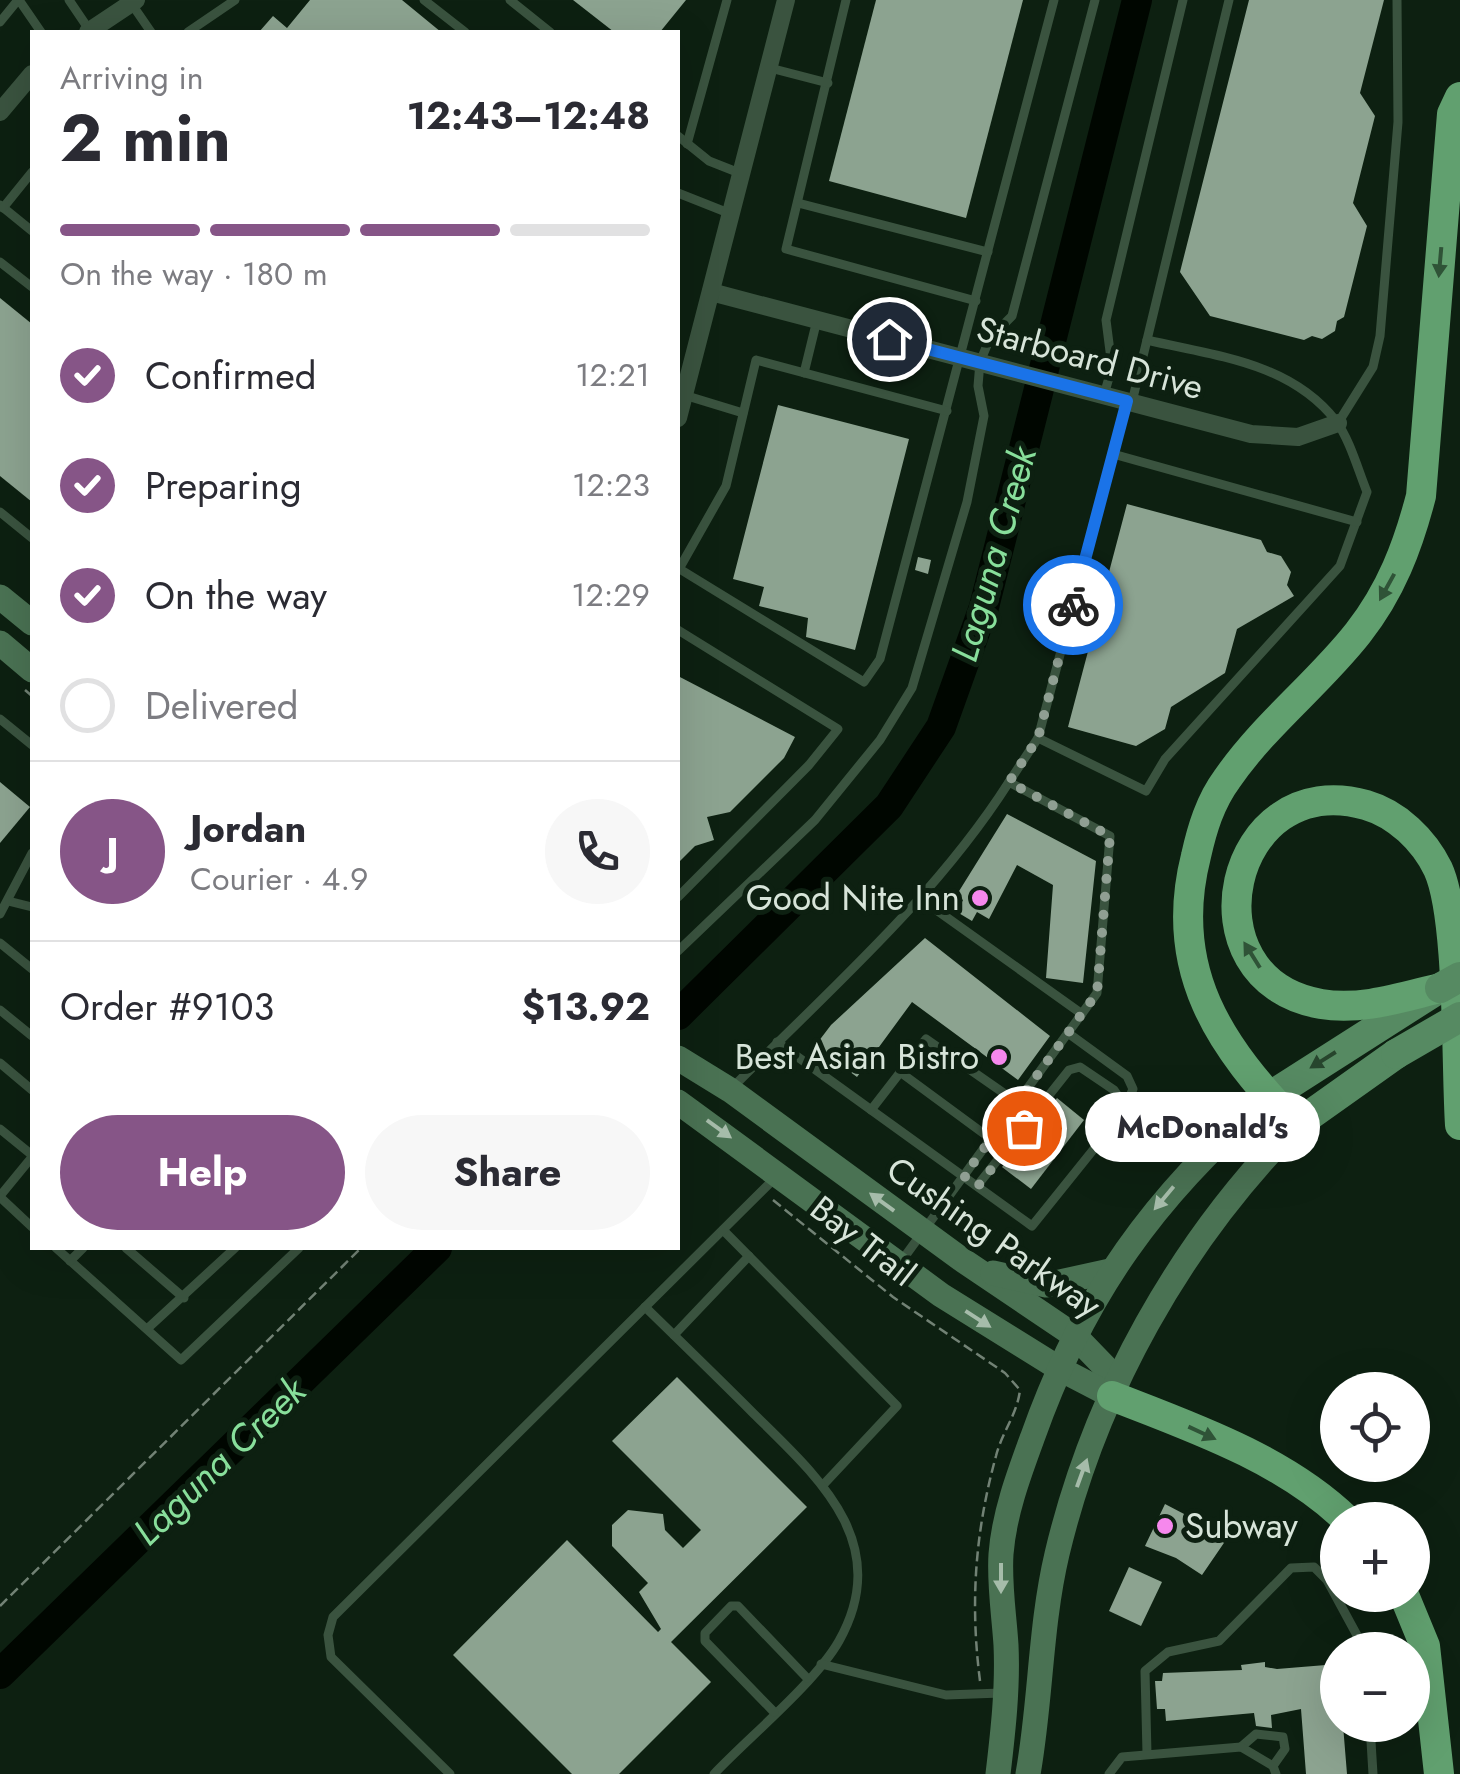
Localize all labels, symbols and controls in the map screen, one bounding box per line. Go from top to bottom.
text: Arriving in [60,55,204,101]
text: 12:43–12:48 [407,88,650,143]
text: 2 min [60,91,231,185]
one-way arrow [1432,247,1448,279]
text: On the way · 180 m [60,251,328,297]
pin [847,297,932,382]
street label: Starboard Drive [971,304,1209,412]
icon: home [862,312,917,367]
icon: check [60,348,115,403]
text: Confirmed [145,348,316,403]
text: 12:21 [575,352,650,398]
water label: Laguna Creek [936,438,1050,668]
icon: check [60,458,115,513]
text: Preparing [145,458,302,513]
text: 12:23 [572,462,650,508]
courier [1023,555,1123,655]
icon: check [60,568,115,623]
text: On the way [145,568,327,623]
text: 12:29 [571,572,650,618]
one-way arrow [1379,572,1396,601]
icon: bike [1046,578,1101,633]
text: Delivered [145,678,298,733]
button: phone [545,799,650,904]
text: Jordan [190,801,306,856]
text: J [106,824,119,879]
text: Courier · 4.9 [190,856,368,902]
place label: Good Nite Inn [746,873,960,923]
marker: Good Nite Inn [969,887,991,909]
one-way arrow [1244,941,1261,969]
text: Order #9103 [60,979,274,1034]
text: $13.92 [521,979,650,1034]
place label: Best Asian Bistro [735,1032,979,1082]
marker: Best Asian Bistro [988,1046,1010,1068]
one-way arrow [1309,1050,1336,1069]
pin [982,1086,1067,1171]
callout: McDonald's [1084,1093,1319,1163]
icon: bag [997,1101,1052,1156]
text: McDonald's [1117,1104,1288,1150]
button: Help [60,1115,345,1230]
button: Share [365,1115,650,1230]
one-way arrow [706,1118,732,1138]
street label: Cushing Parkway [877,1144,1112,1330]
street label: Bay Trail [800,1184,926,1298]
one-way arrow [1154,1186,1175,1211]
one-way arrow [869,1192,895,1212]
one-way arrow [964,1309,992,1327]
water label: Laguna Creek [120,1363,319,1558]
map controls [1320,1372,1430,1742]
button: locate [1320,1372,1430,1482]
one-way arrow [1187,1425,1216,1441]
one-way arrow [1075,1458,1090,1488]
place label: Subway [1185,1501,1298,1551]
button: + [1320,1502,1430,1612]
marker: Subway [1154,1515,1176,1537]
one-way arrow [993,1562,1009,1594]
button: − [1320,1632,1430,1742]

